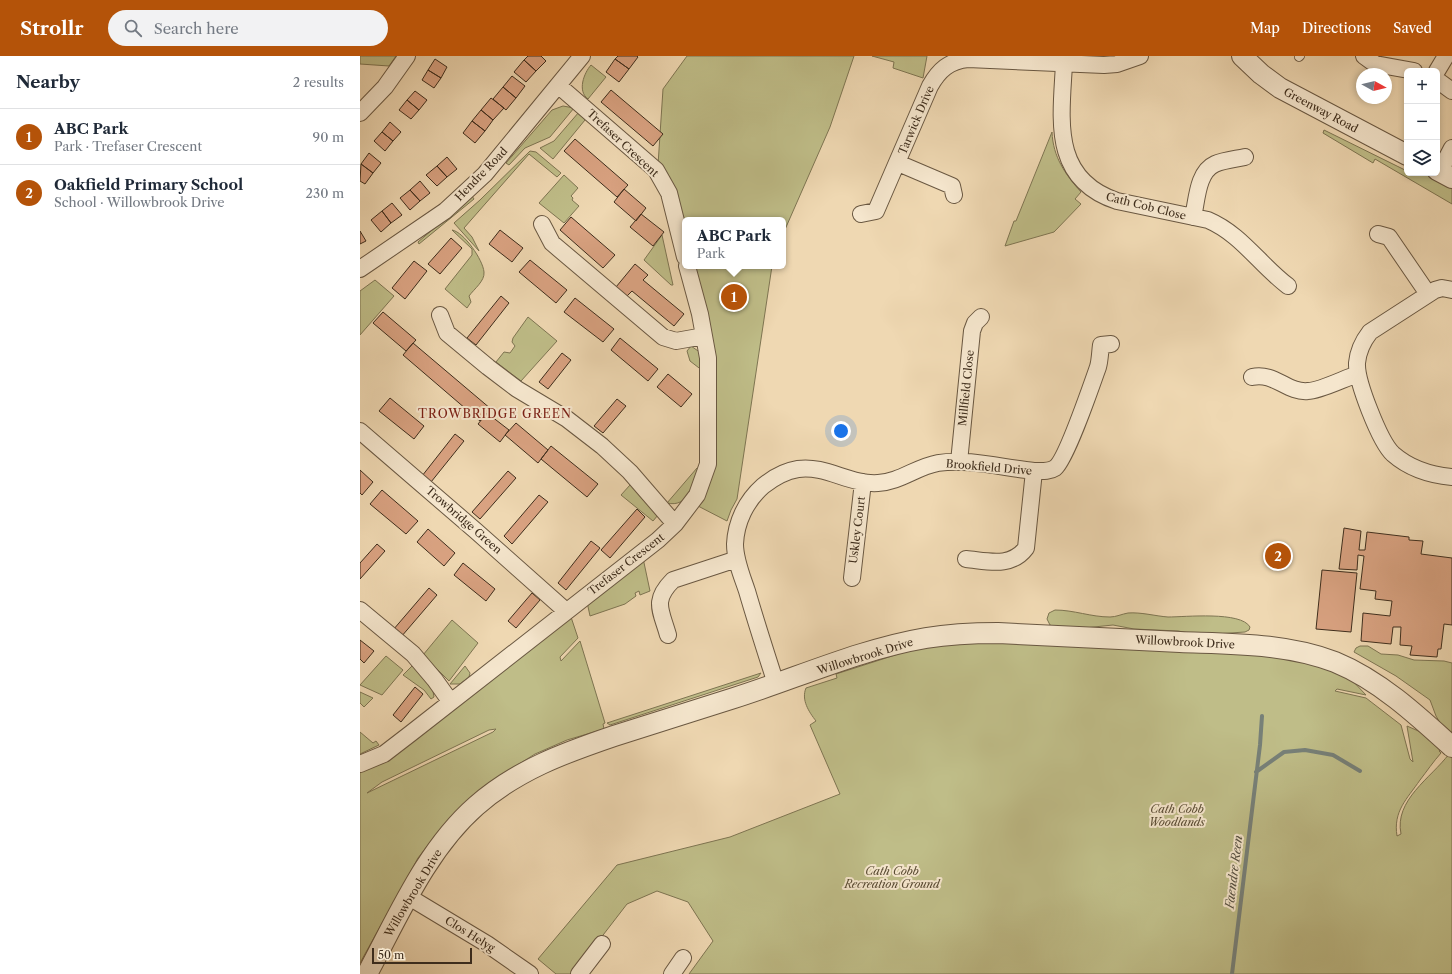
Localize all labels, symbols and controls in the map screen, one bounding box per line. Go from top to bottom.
search box [108,10,388,46]
text: Strollr [20,17,84,40]
icon: search [122,17,144,39]
text: Search here [154,19,239,38]
text: Map [1250,19,1280,37]
text: Directions [1302,19,1371,37]
text: Saved [1393,19,1432,37]
north arrow [1356,68,1392,104]
map controls [1404,68,1440,176]
button: + [1404,68,1440,104]
text: Nearby [16,72,80,92]
text: 2 results [293,74,344,90]
street label: Tarwick Drive [895,83,937,157]
street label: Greenway Road [1281,84,1361,136]
button: − [1404,104,1440,140]
street label: Trefaser Crescent [584,106,662,180]
text: ABC Park [54,119,128,138]
text: 1 [26,129,32,145]
text: 90 m [313,129,344,145]
text: Park · Trefaser Crescent [54,138,202,154]
button: layers [1404,140,1440,176]
street label: Hendre Road [452,144,510,204]
text: Oakfield Primary School [54,175,243,194]
text: 2 [25,185,33,201]
text: 230 m [306,185,344,201]
street label: Cath Cob Close [1104,189,1188,223]
text: School · Willowbrook Drive [54,194,224,210]
popup [682,217,786,269]
text: ABC Park [697,226,771,245]
text: Park [697,245,725,261]
pin: 1 [721,282,747,312]
street label: Millfield Close [955,349,977,427]
district label: TROWBRIDGE GREEN [418,406,572,421]
your location [831,421,851,441]
street label: Brookfield Drive [945,456,1033,478]
street label: Trowbridge Green [423,483,505,557]
street label: Uskley Court [846,495,868,564]
street label: Trefaser Crescent [585,530,667,598]
pin: 2 [1265,541,1291,571]
street label: Willowbrook Drive [1134,632,1235,652]
street label: Willowbrook Drive [814,635,915,678]
park label: Cath Cobb Woodlands [1149,802,1205,829]
water label: Faendre Reen [1221,834,1245,910]
street label: Willowbrook Drive [381,847,445,940]
park label: Cath Cobb Recreation Ground [844,864,941,891]
street label: Clos Helyg [442,913,498,955]
scale bar [372,946,472,965]
text: 50 m [378,948,404,962]

